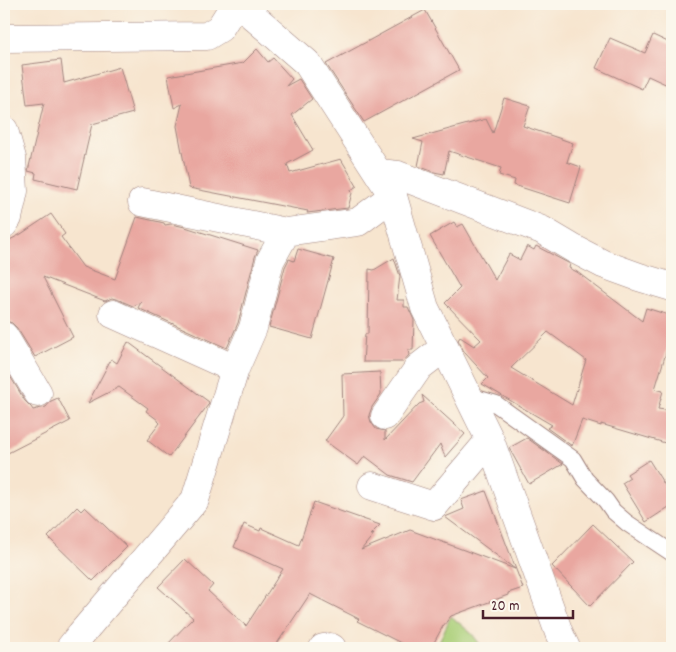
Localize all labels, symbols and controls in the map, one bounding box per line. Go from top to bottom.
scale bar [483,587,574,619]
text: 20 m [491,596,519,618]

